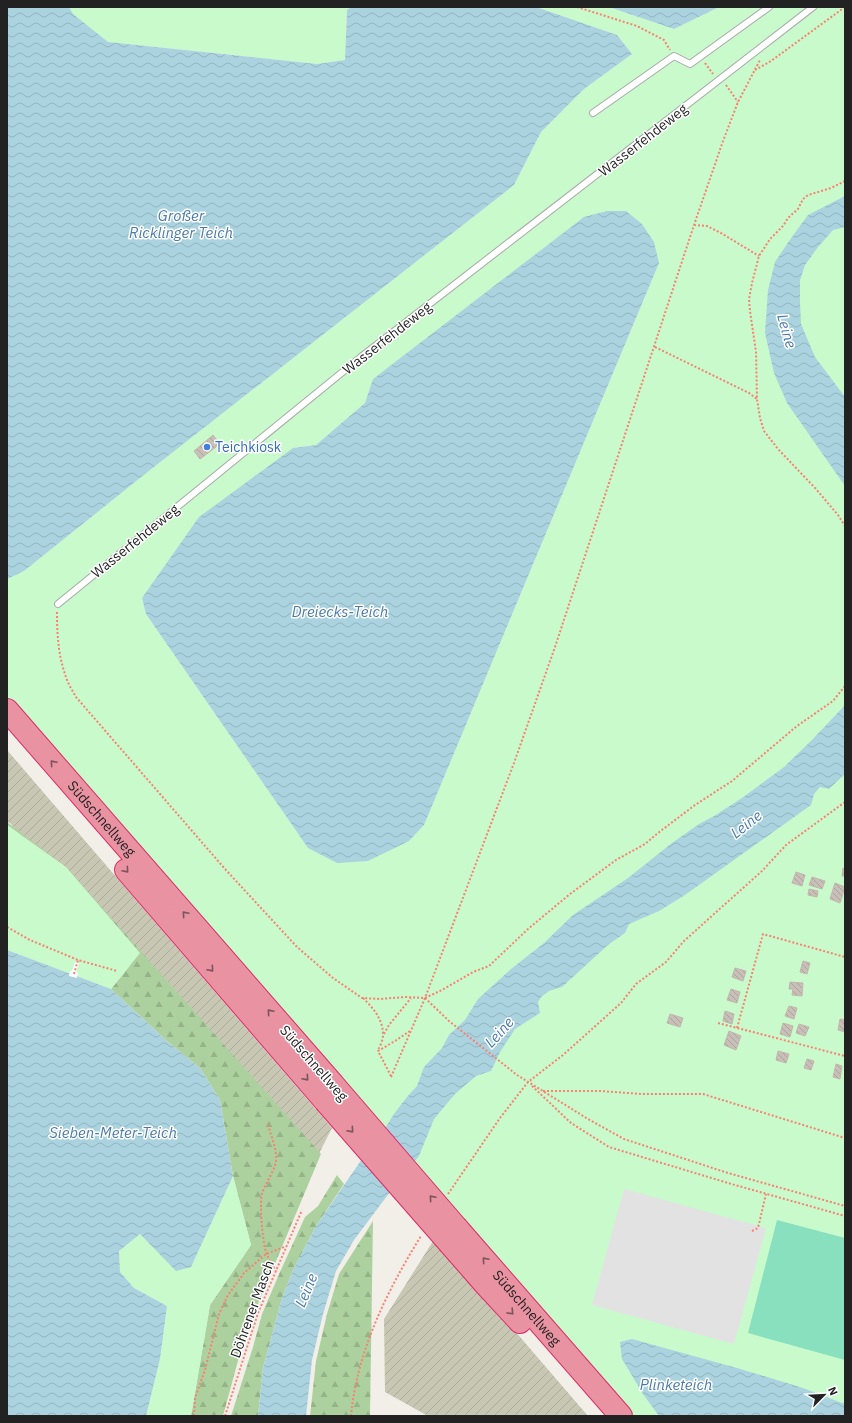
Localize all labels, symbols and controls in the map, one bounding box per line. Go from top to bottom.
street label: Wasserfehdeweg [595,99,692,180]
water label: Großer Ricklinger Teich [129,206,233,242]
street label: Wasserfehdeweg [339,297,436,378]
water label: Leine [773,312,801,351]
place label: Teichkiosk [215,438,282,456]
marker: Teichkiosk [202,442,212,452]
street label: Wasserfehdeweg [87,500,183,582]
water label: Dreiecks-Teich [292,602,388,621]
one-way arrow [51,760,58,768]
street label: Südschnellweg [64,777,140,861]
water label: Leine [726,806,766,842]
one-way arrow [122,865,129,873]
one-way arrow [182,911,189,918]
one-way arrow [207,964,214,971]
one-way arrow [267,1009,275,1017]
water label: Leine [480,1012,518,1051]
street label: Südschnellweg [276,1021,352,1105]
one-way arrow [301,1074,308,1081]
water label: Sieben-Meter-Teich [49,1123,177,1142]
one-way arrow [346,1126,353,1133]
one-way arrow [429,1195,436,1203]
one-way arrow [483,1257,490,1264]
street label: Döhrener Masch [226,1258,278,1360]
street label: Südschnellweg [489,1266,565,1350]
water label: Leine [290,1270,322,1310]
one-way arrow [506,1307,514,1315]
water label: Plinketeich [640,1375,712,1394]
north arrow [804,1375,844,1415]
text: N [825,1384,841,1397]

